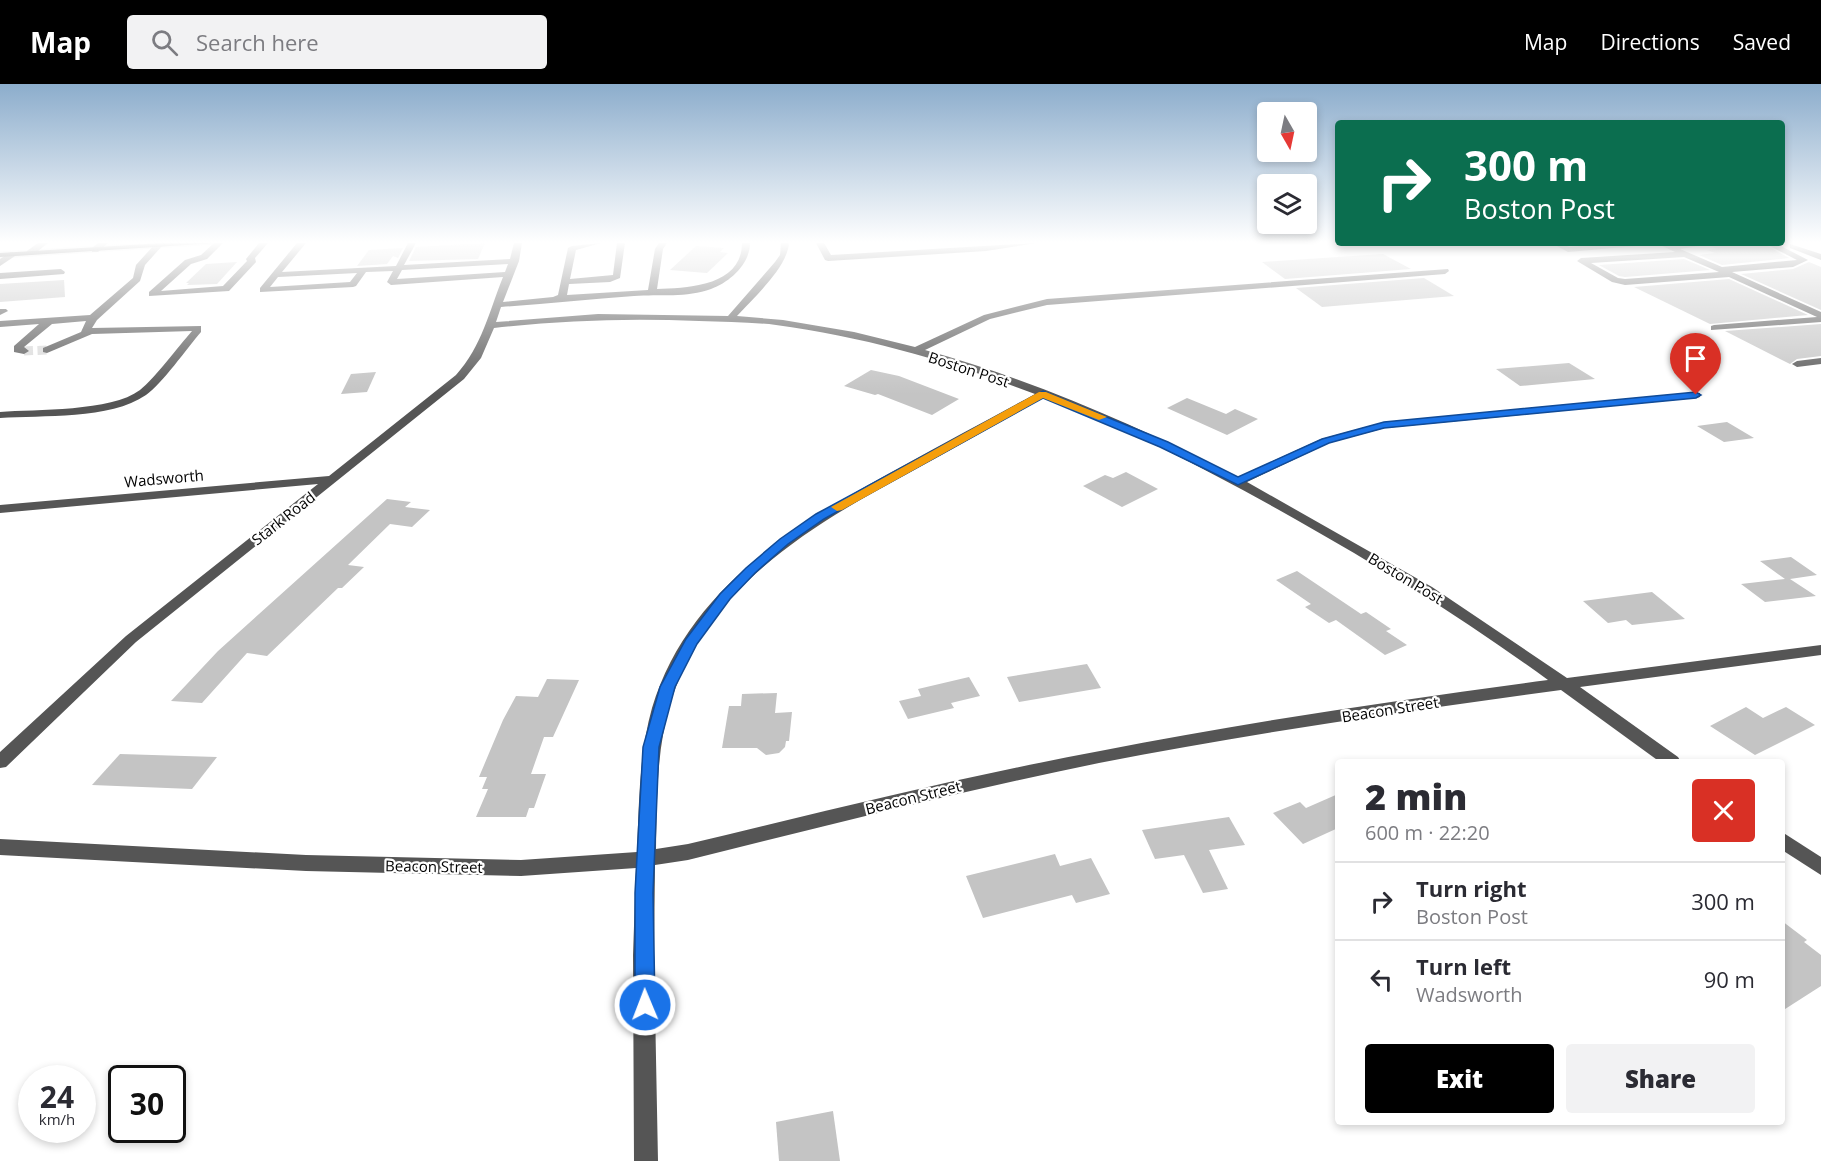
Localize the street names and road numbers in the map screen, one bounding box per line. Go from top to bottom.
street label: Boston Post [926,347,1012,391]
street label: Wadsworth [123,465,205,491]
street label: Stark Road [247,487,319,549]
street label: Boston Post [1365,548,1447,608]
street label: Beacon Street [1340,691,1440,727]
street label: Beacon Street [863,775,963,819]
street label: Beacon Street [385,855,483,877]

